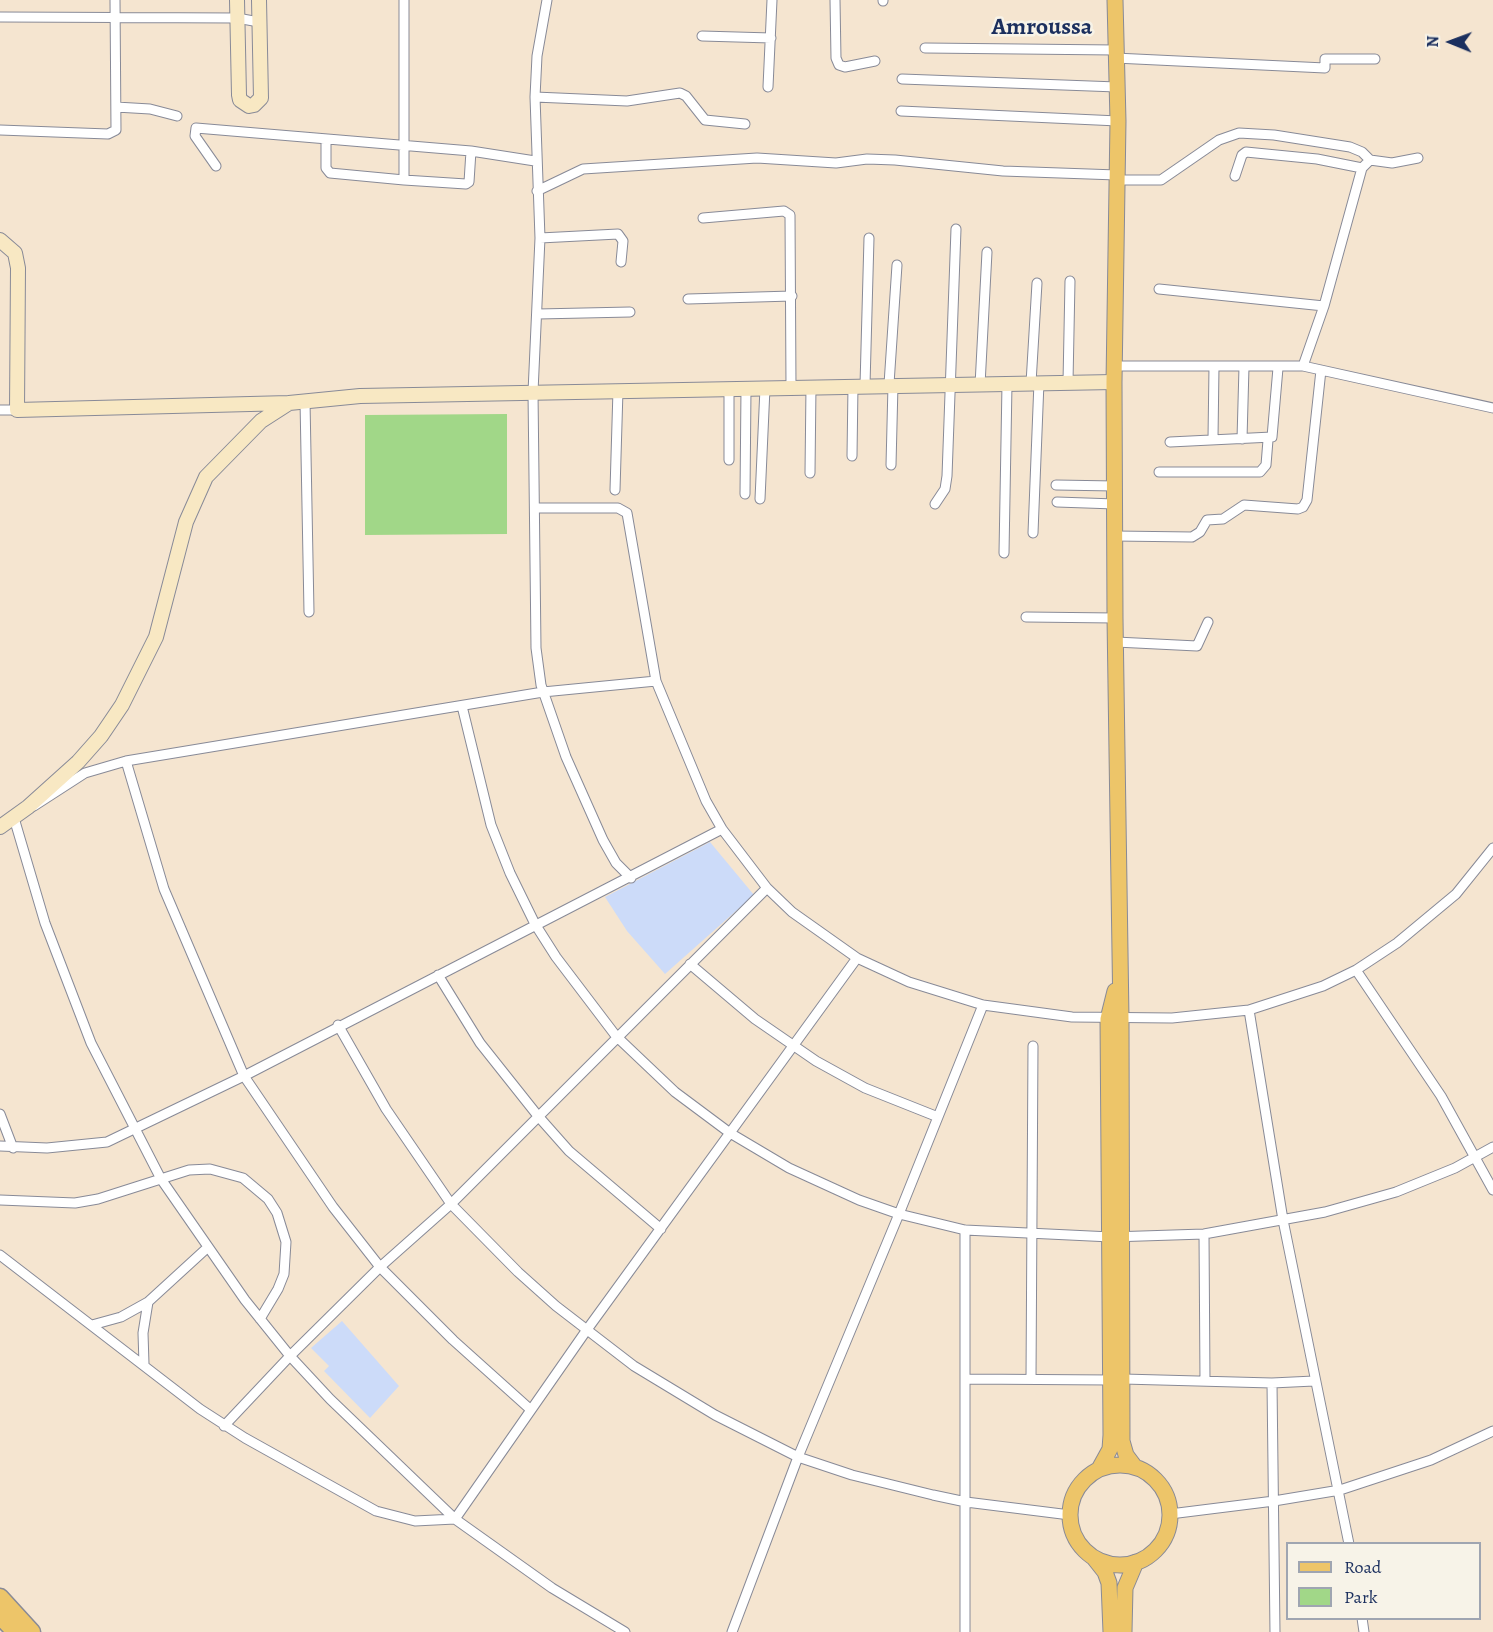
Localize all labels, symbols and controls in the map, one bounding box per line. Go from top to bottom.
north arrow [1421,12,1481,72]
district label: Amroussa [992,14,1092,42]
text: N [1422,36,1444,48]
legend [1286,1542,1481,1620]
text: Road [1344,1555,1381,1579]
text: Park [1344,1585,1378,1609]

